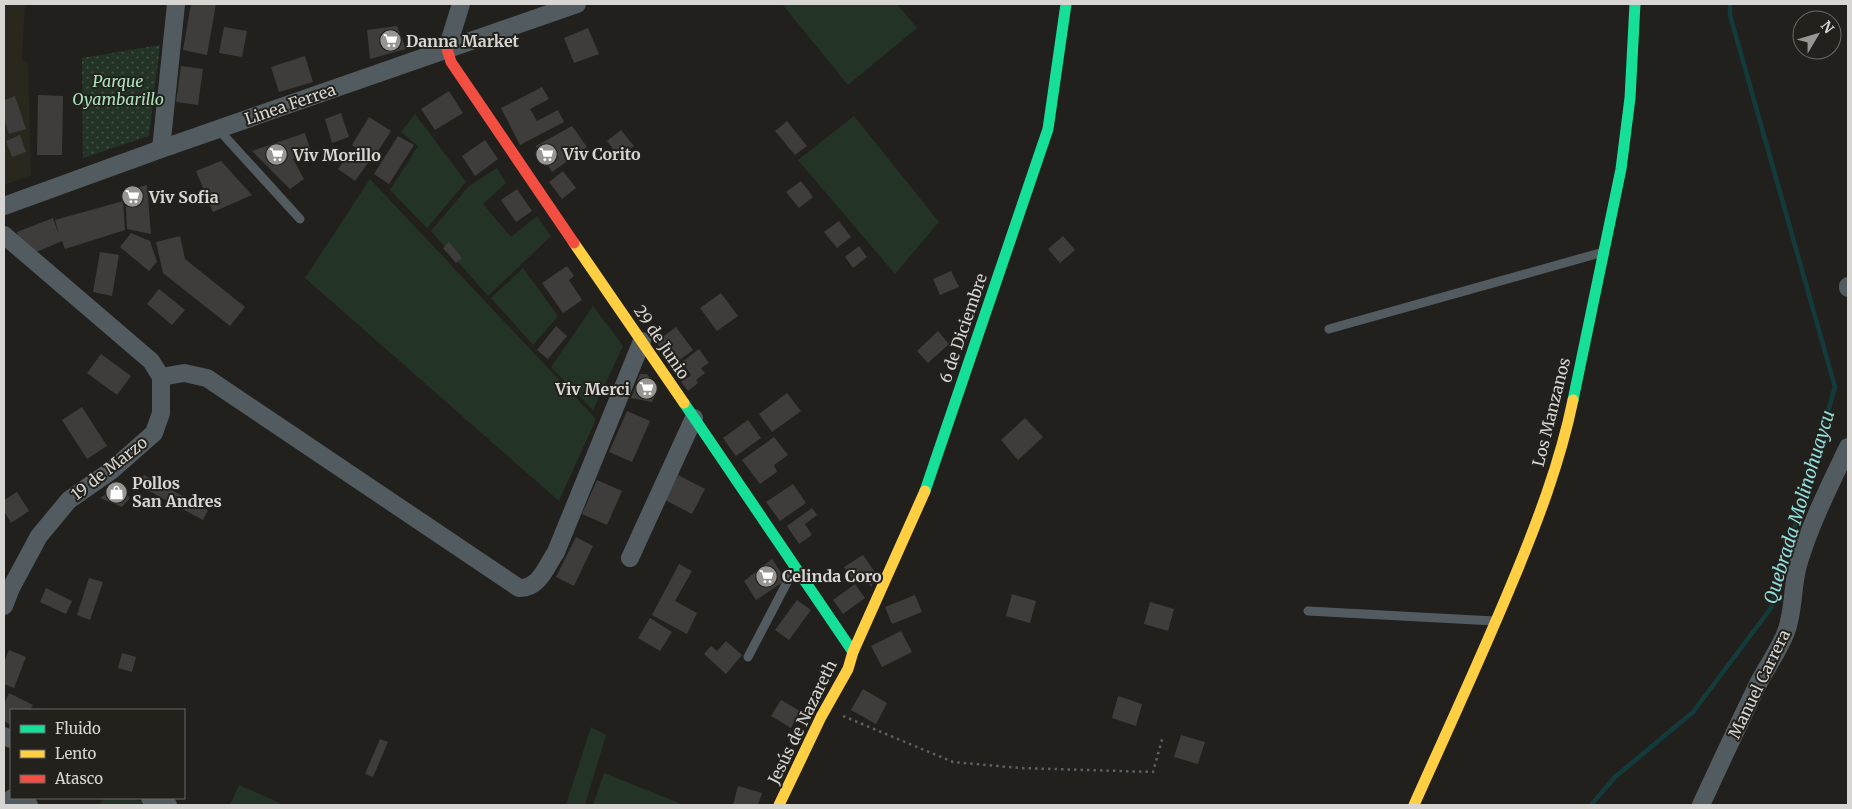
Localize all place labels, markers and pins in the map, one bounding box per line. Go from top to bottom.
supermarket icon: Danna Market [378,29,402,53]
place label: Danna Market [406,31,520,51]
supermarket icon: Viv Corito [535,142,559,166]
supermarket icon: Viv Morillo [265,143,289,167]
place label: Viv Corito [562,144,641,164]
place label: Viv Morillo [292,145,381,165]
supermarket icon: Viv Sofia [121,185,145,209]
place label: Viv Sofia [148,187,219,207]
supermarket icon: Viv Merci [634,377,658,401]
place label: Viv Merci [554,379,631,399]
place label: Pollos San Andres [132,473,222,511]
shop icon: Pollos San Andres [104,480,128,504]
supermarket icon: Celinda Coro [754,564,778,588]
place label: Celinda Coro [782,566,882,586]

